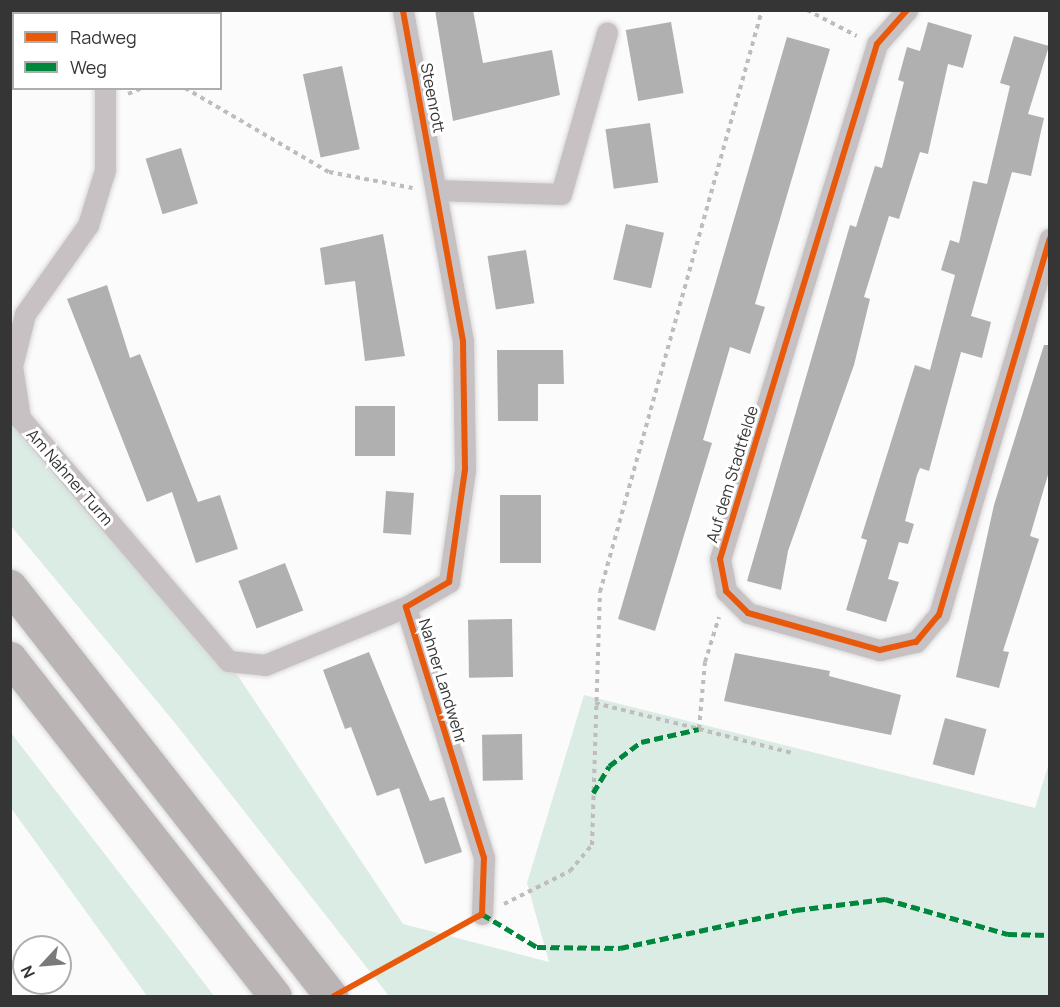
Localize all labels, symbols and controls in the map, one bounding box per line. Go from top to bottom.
legend [12,12,222,90]
text: Radweg [70,25,137,49]
text: Weg [70,55,107,79]
street label: Steenrott [417,61,449,135]
street label: Auf dem Stadtfelde [702,403,762,545]
street label: Am Nahner Turm [23,425,117,529]
street label: Nahner Landwehr [415,616,471,746]
north arrow [12,935,72,995]
text: N [15,962,40,982]

